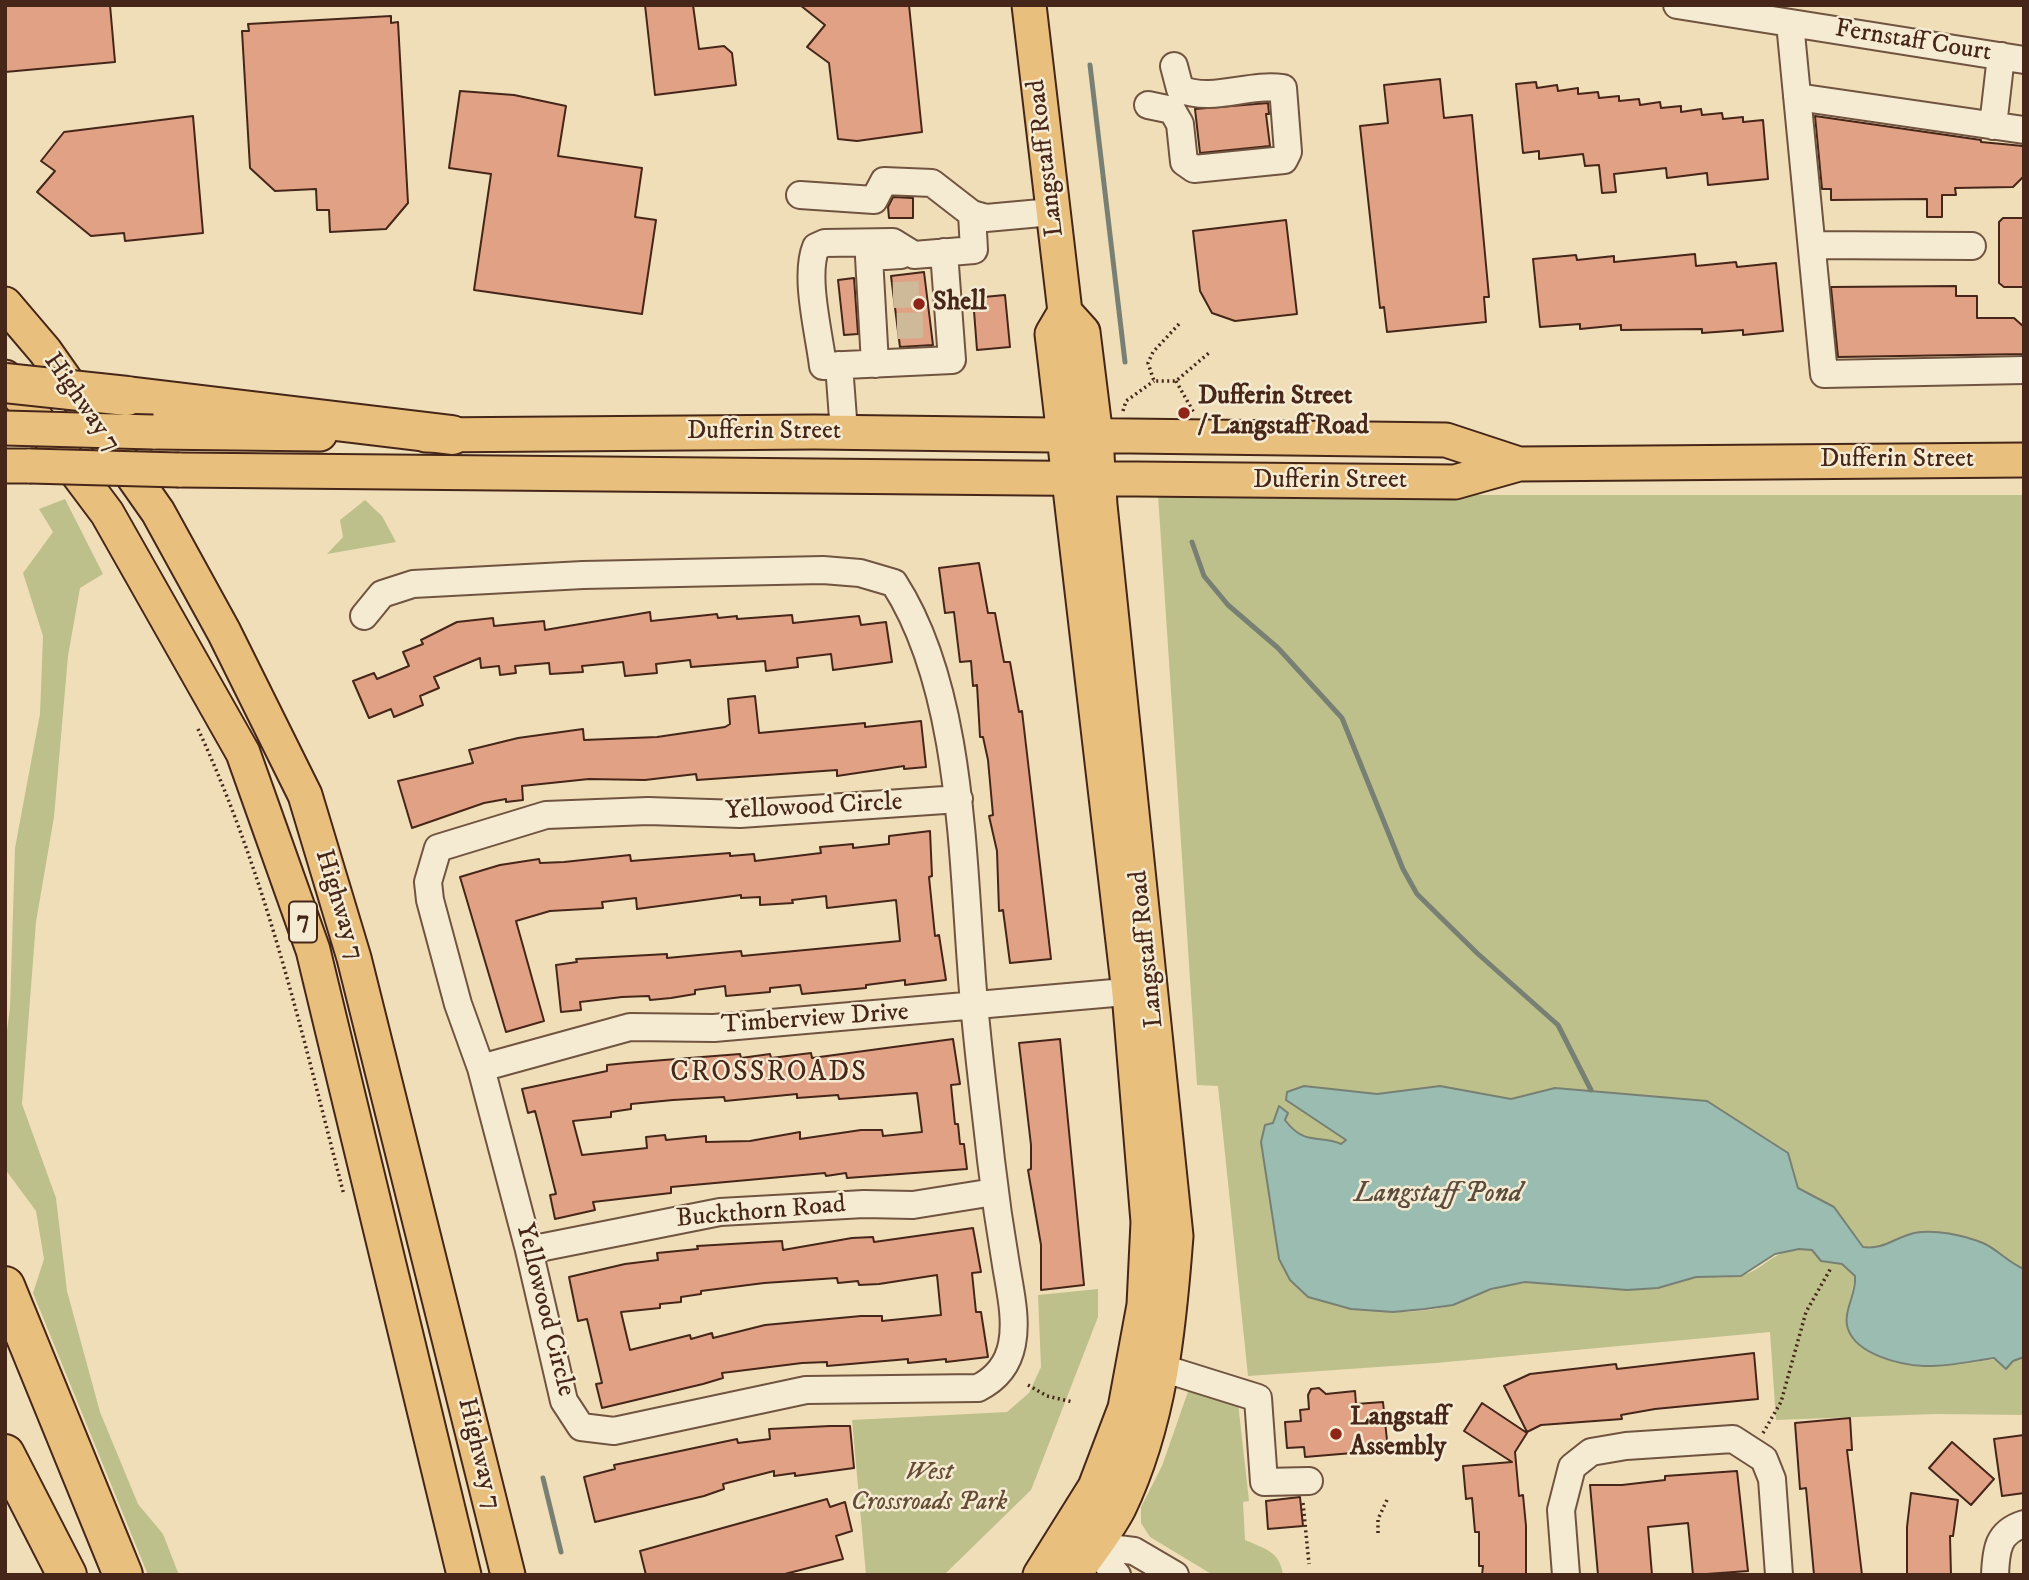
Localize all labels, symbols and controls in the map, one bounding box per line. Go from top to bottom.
street label: Fernstaff Court [1833,14,1993,70]
street label: Langstaff Road [1022,78,1072,238]
place label: Shell [933,288,987,320]
marker: Shell [911,296,927,312]
street label: Highway 7 [36,347,126,459]
place label: Dufferin Street / Langstaff Road [1198,382,1369,444]
marker: Dufferin Street / Langstaff Road [1176,405,1192,421]
street label: Dufferin Street [687,417,841,449]
street label: Dufferin Street [1820,445,1974,477]
street label: Dufferin Street [1253,466,1407,498]
street label: Yellowood Circle [725,788,903,828]
street label: Highway 7 [306,846,370,964]
street label: Langstaff Road [1124,869,1172,1029]
road number: 7 [289,902,317,942]
street label: Timberview Drive [720,998,910,1042]
district label: CROSSROADS [671,1057,867,1091]
water label: Langstaff Pond [1354,1178,1522,1212]
street label: Buckthorn Road [675,1190,847,1236]
street label: Yellowood Circle [507,1220,581,1400]
street label: Highway 7 [449,1395,507,1513]
place label: Langstaff Assembly [1350,1403,1449,1464]
marker: Langstaff Assembly [1328,1426,1344,1442]
park label: West Crossroads Park [851,1458,1007,1520]

